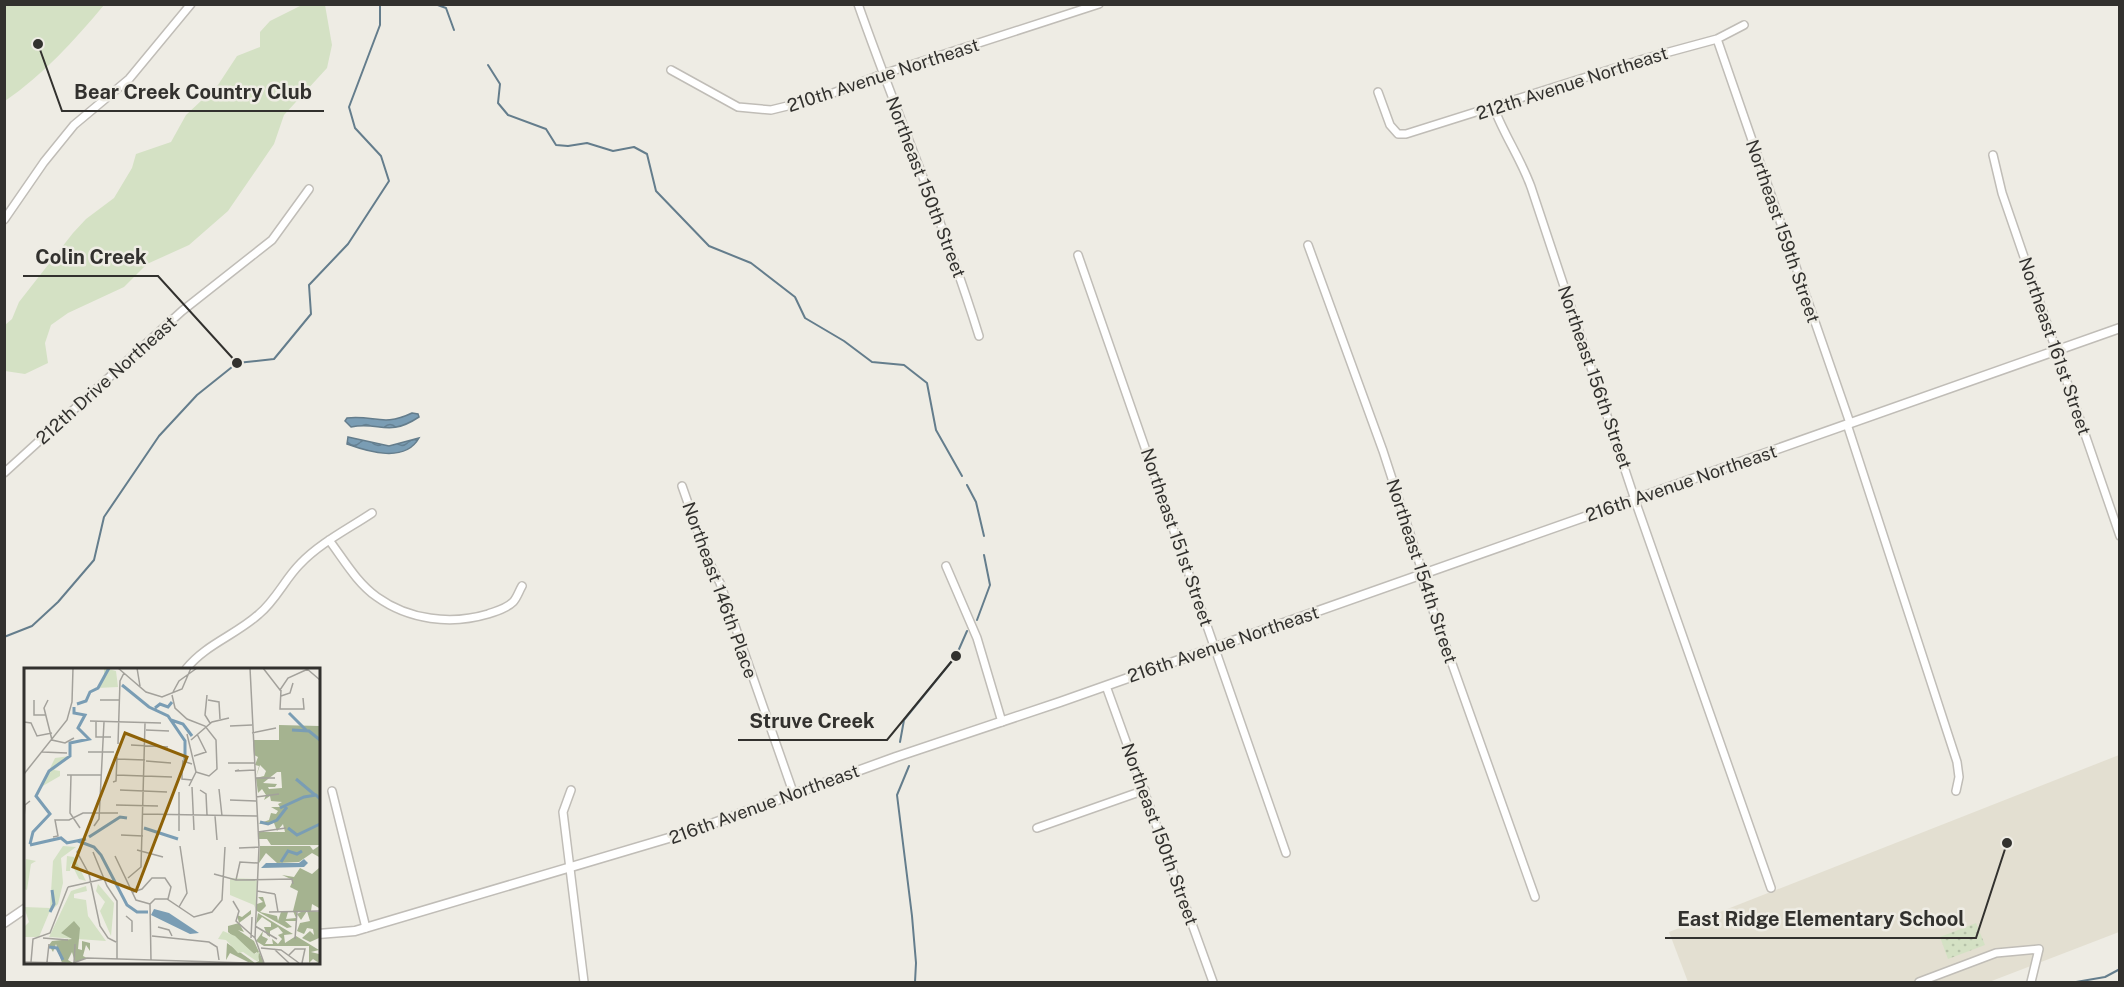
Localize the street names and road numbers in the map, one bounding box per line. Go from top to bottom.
street label: 210th Avenue Northeast [784,34,982,116]
street label: 212th Avenue Northeast [1474,42,1670,124]
street label: Northeast 150th Street [882,94,970,280]
street label: Northeast 159th Street [1742,137,1824,325]
street label: Northeast 161st Street [2015,254,2095,438]
street label: Northeast 156th Street [1554,283,1636,471]
street label: 212th Drive Northeast [32,311,180,449]
street label: 216th Avenue Northeast [1583,440,1779,526]
street label: Northeast 151st Street [1137,445,1217,629]
street label: Northeast 154th Street [1382,476,1462,666]
street label: Northeast 146th Place [678,499,762,681]
street label: 216th Avenue Northeast [1125,601,1321,687]
street label: Northeast 150th Street [1117,740,1203,928]
street label: 216th Avenue Northeast [666,760,862,848]

